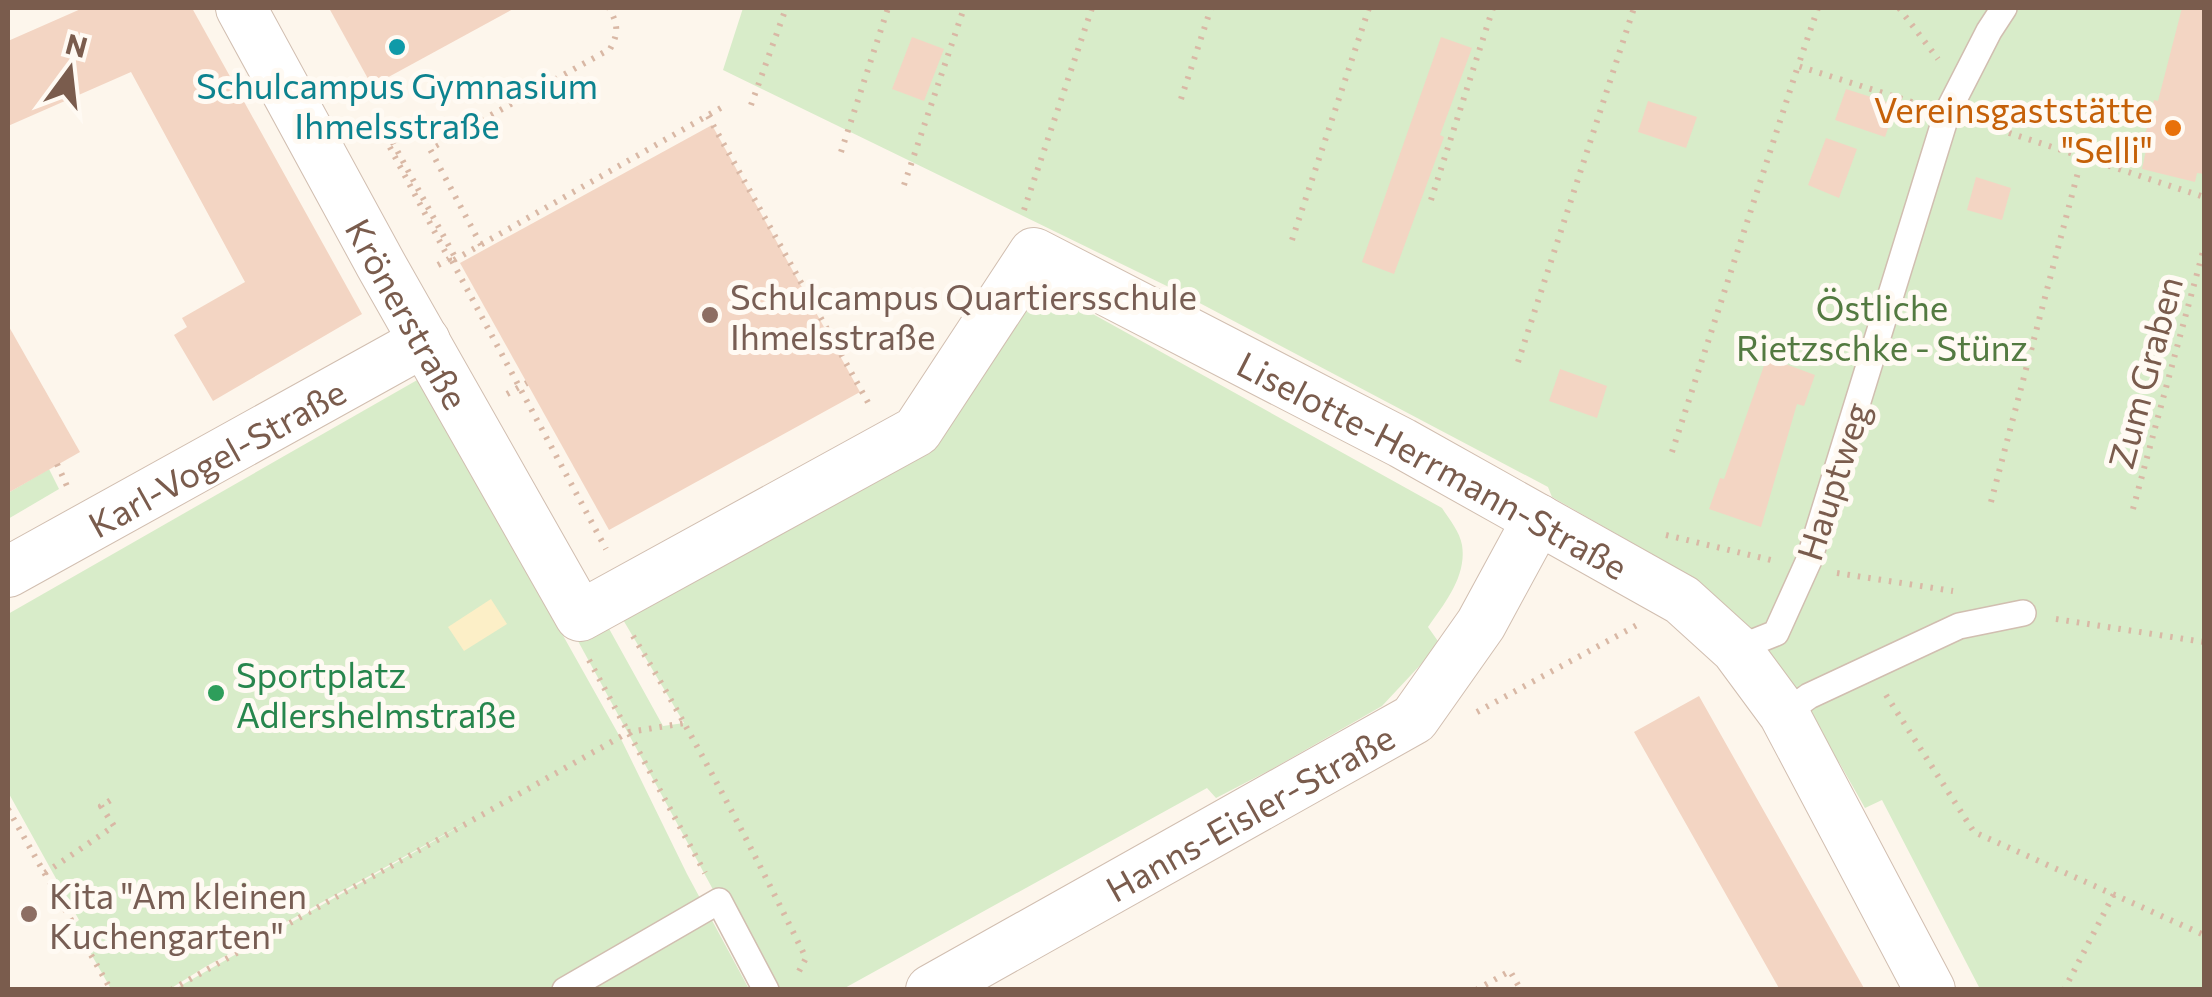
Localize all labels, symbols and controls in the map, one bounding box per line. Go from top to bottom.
north arrow [20,20,120,120]
text: N [62,26,91,64]
marker: Schulcampus Gymnasium Ihmelsstraße [386,36,408,58]
place label: Schulcampus Gymnasium Ihmelsstraße [196,63,598,146]
place label: Vereinsgaststätte "Selli" [1874,87,2153,170]
marker: Vereinsgaststätte "Selli" [2162,117,2184,139]
street label: Krönerstraße [338,210,479,416]
street label: Zum Graben [2098,271,2190,473]
place label: Schulcampus Quartiersschule Ihmelsstraße [730,274,1197,357]
park label: Östliche Rietzschke - Stünz [1736,285,2028,368]
marker: Schulcampus Quartiersschule Ihmelsstraße [699,304,721,326]
street label: Liselotte-Herrmann-Straße [1231,341,1636,587]
street label: Karl-Vogel-Straße [80,368,352,545]
street label: Hauptweg [1786,396,1878,565]
place label: Sportplatz Adlershelmstraße [236,652,516,735]
marker: Sportplatz Adlershelmstraße [205,682,227,704]
street label: Hanns-Eisler-Straße [1098,714,1401,909]
place label: Kita "Am kleinen Kuchengarten" [49,873,307,956]
marker: Kita "Am kleinen Kuchengarten" [18,903,40,925]

